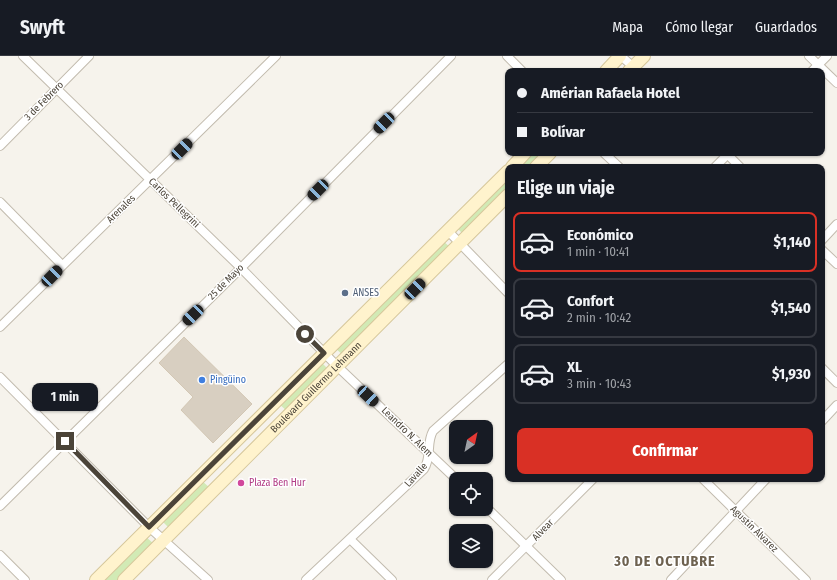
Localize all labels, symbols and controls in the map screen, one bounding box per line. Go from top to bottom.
text: Swyft [20,16,65,39]
text: Mapa [612,19,643,36]
text: Cómo llegar [665,19,733,36]
text: Guardados [755,19,817,36]
street label: 3 de Febrero [22,79,66,123]
text: Amérian Rafaela Hotel [541,84,680,102]
car [371,110,397,136]
text: Bolívar [541,123,585,141]
car [169,136,195,162]
street label: Carlos Pellegrini [146,176,202,230]
car [305,177,331,203]
text: Elige un viaje [517,177,615,199]
street label: Arenales [104,192,138,226]
icon: car [519,224,555,260]
text: Económico [567,226,634,244]
text: $1,140 [774,233,811,251]
text: 1 min · 10:41 [567,244,629,259]
street label: 25 de Mayo [206,262,246,302]
car [39,263,65,289]
car [402,276,428,302]
place label: ANSES [353,287,379,299]
marker: ANSES [340,288,350,298]
icon: car [519,290,555,326]
text: Confort [567,292,614,310]
text: $1,540 [771,299,811,317]
car [180,302,206,328]
text: 2 min · 10:42 [567,310,631,325]
route start [296,325,314,343]
street label: Boulevard Guillermo Lehmann [268,339,364,435]
icon: car [519,356,555,392]
text: XL [567,358,582,376]
text: $1,930 [772,365,811,383]
place label: Pingüino [210,374,246,386]
marker: Pingüino [197,375,207,385]
text: 3 min · 10:43 [567,376,631,391]
callout: 1 min [32,383,98,411]
car [355,383,381,409]
text: 1 min [51,389,79,404]
street label: Leandro N. Alem [379,405,435,459]
north arrow [449,420,493,464]
map controls [449,420,493,568]
button: Confirmar [517,428,813,474]
route end [56,432,74,450]
street label: Lavalle [402,460,430,490]
button: locate [449,472,493,516]
place label: Plaza Ben Hur [249,477,306,489]
marker: Plaza Ben Hur [236,478,246,488]
street label: Agustín Álvarez [728,502,782,555]
street label: Alvear [530,516,557,543]
button: layers [449,524,493,568]
district label: 30 DE OCTUBRE [613,553,716,570]

